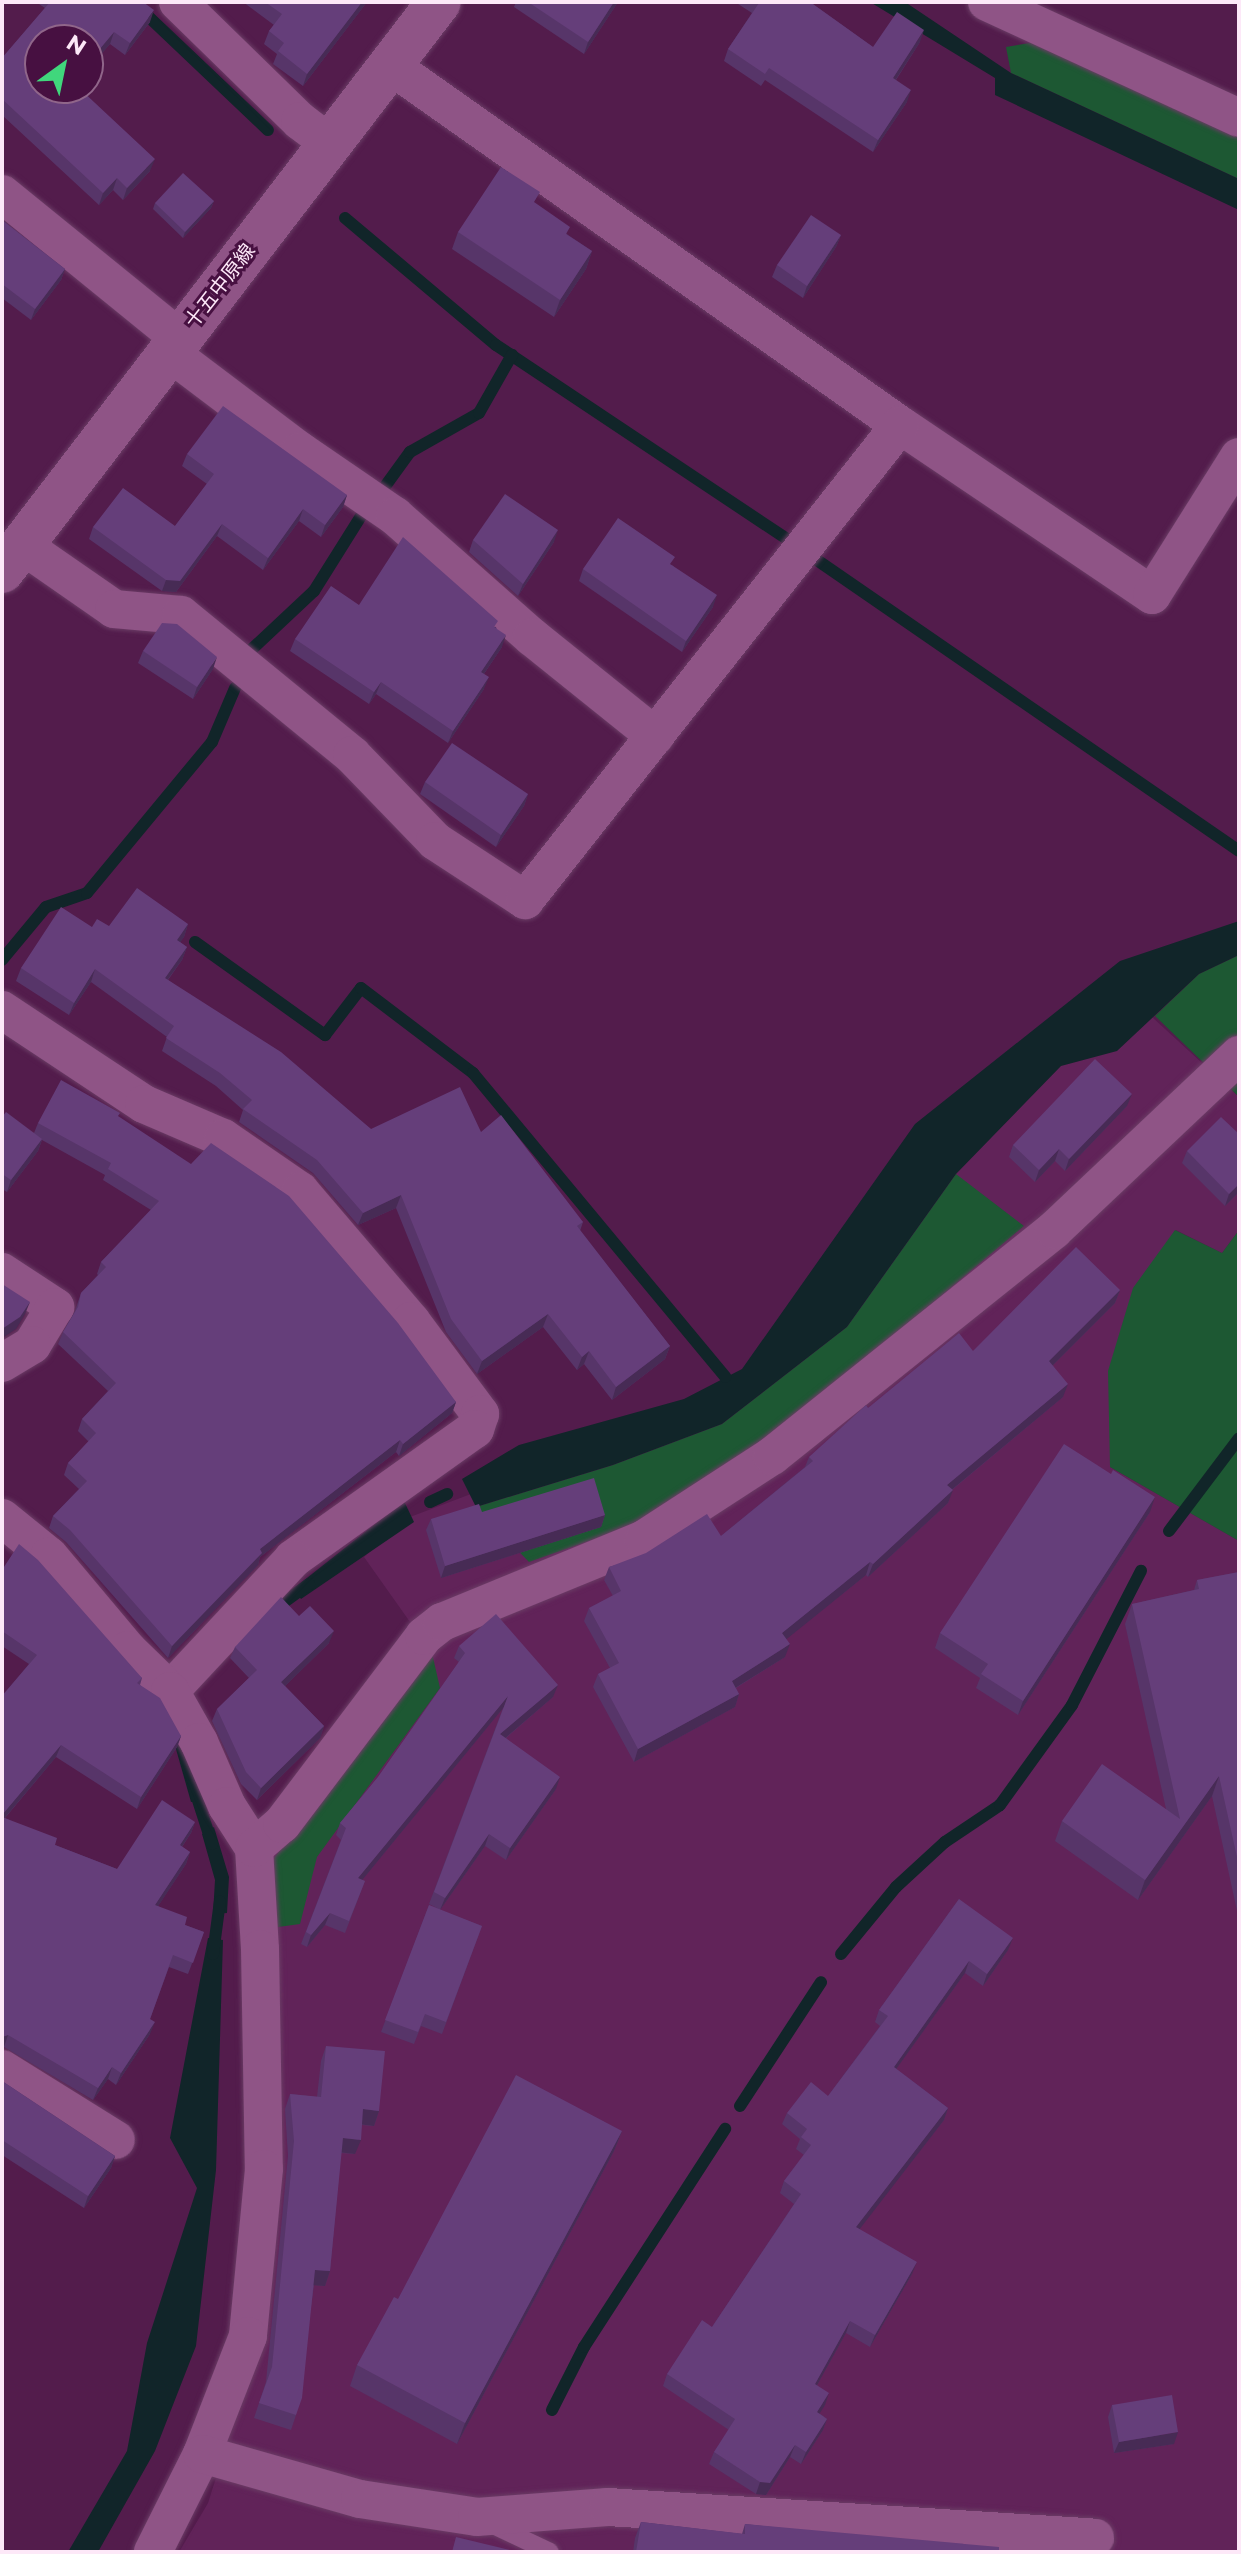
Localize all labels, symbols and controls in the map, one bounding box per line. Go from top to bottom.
north arrow [24,24,104,104]
text: N [61,29,91,61]
street label: 十五中原線 [180,239,260,333]

